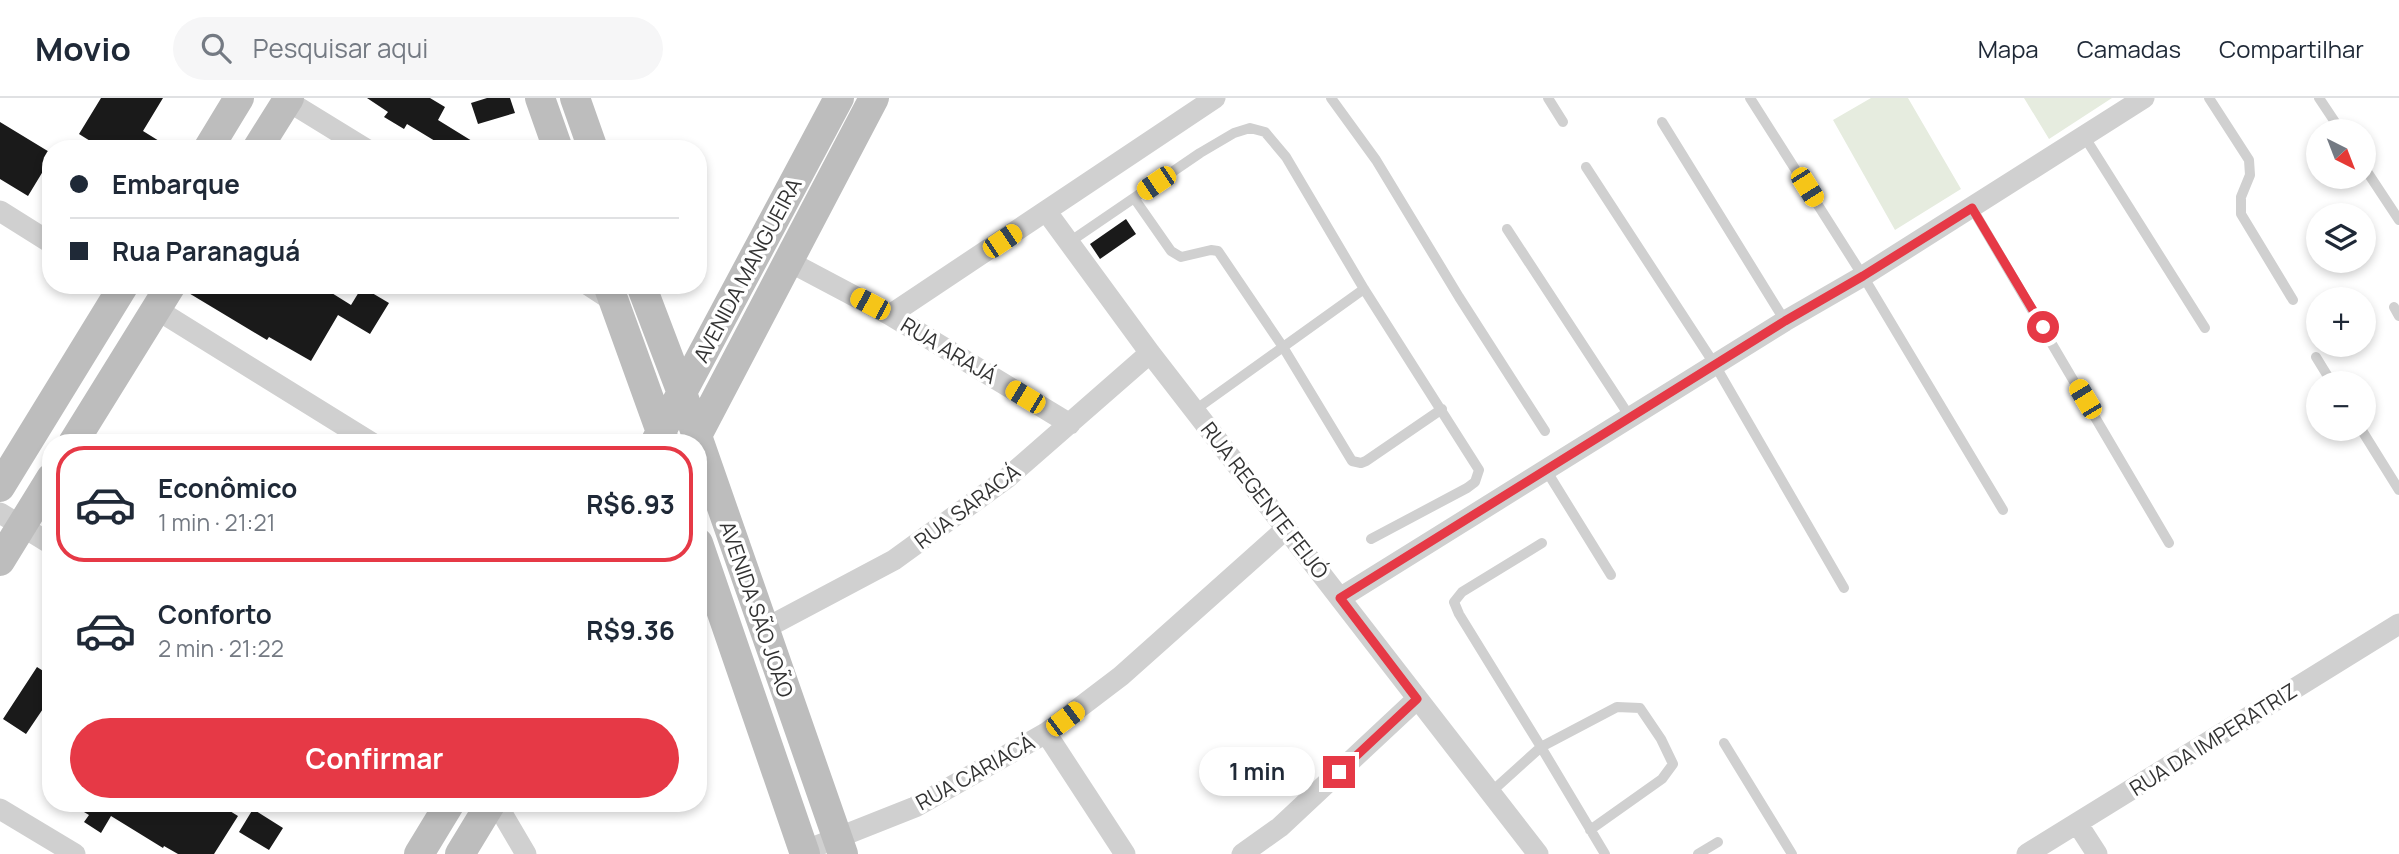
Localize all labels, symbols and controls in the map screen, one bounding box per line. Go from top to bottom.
search box [173,17,663,80]
text: Movio [35,26,131,71]
icon: search [197,29,235,67]
text: Pesquisar aqui [253,30,428,66]
text: Mapa [1978,32,2039,65]
text: Camadas [2077,32,2181,65]
text: Compartilhar [2219,32,2364,65]
north arrow [2306,119,2376,189]
map controls [2306,119,2376,441]
car [1133,163,1180,203]
car [1787,164,1828,210]
text: Embarque [112,166,240,202]
street label: AVENIDA MANGUEIRA [686,173,808,367]
button: layers [2306,203,2376,273]
car [979,221,1026,261]
text: Rua Paranaguá [112,233,300,269]
car [847,285,894,323]
button: + [2306,287,2376,357]
street label: RUA ARAJÁ [896,310,1002,390]
route start [2027,311,2059,343]
button: − [2306,371,2376,441]
car [2066,376,2105,422]
car [1002,377,1049,417]
street label: RUA REGENTE FEIJÓ [1195,416,1335,584]
street label: RUA SARACÁ [909,457,1025,555]
text: Econômico [158,470,297,506]
icon: car [74,473,137,536]
text: R$6.93 [586,486,675,522]
text: 1 min · 21:21 [158,506,276,538]
street label: AVENIDA SÃO JOÃO [714,517,800,701]
text: Conforto [158,596,272,632]
icon: car [74,599,137,662]
text: R$9.36 [586,612,675,648]
text: 2 min · 21:22 [158,632,284,664]
street label: RUA DA IMPERATRIZ [2124,676,2302,802]
car [1042,698,1089,740]
button: Confirmar [70,718,679,798]
street label: RUA CARIACÁ [911,728,1039,816]
callout: 1 min [1199,748,1314,796]
text: 1 min [1229,755,1285,787]
route end [1323,756,1355,788]

